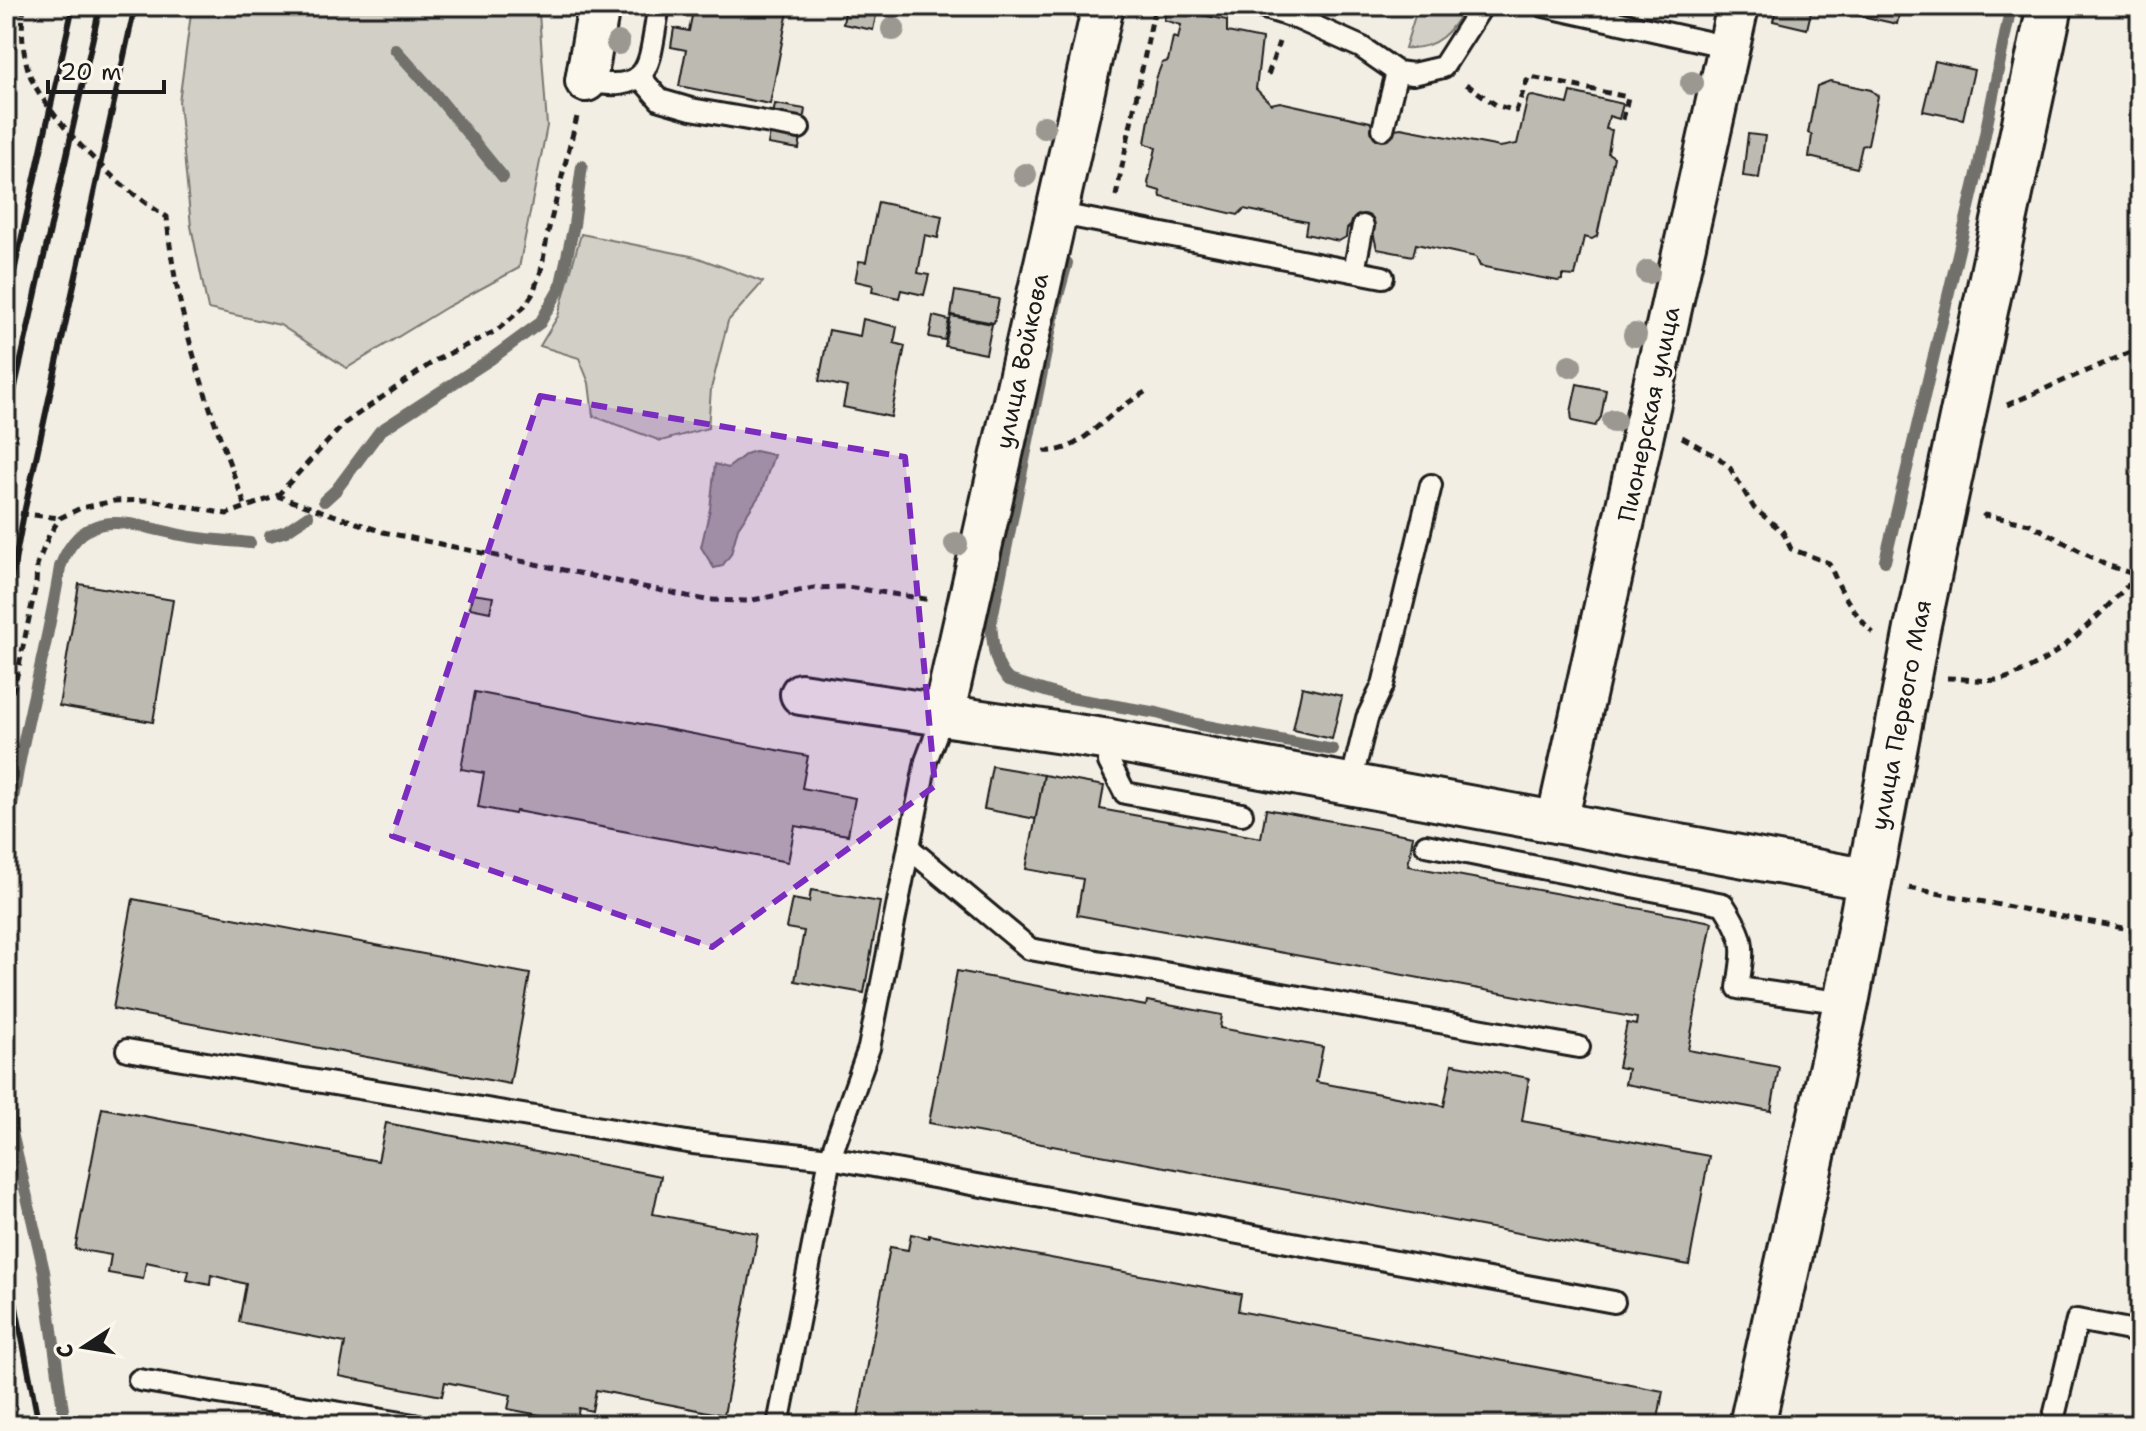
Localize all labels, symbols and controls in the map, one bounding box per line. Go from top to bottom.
scale bar [48,44,164,94]
text: 20 m [60,56,122,88]
street label: улица Войкова [988,270,1056,452]
street label: Пионерская улица [1611,303,1687,525]
street label: улица Первого Мая [1863,597,1939,833]
north arrow [44,1307,124,1387]
text: С [49,1341,81,1361]

